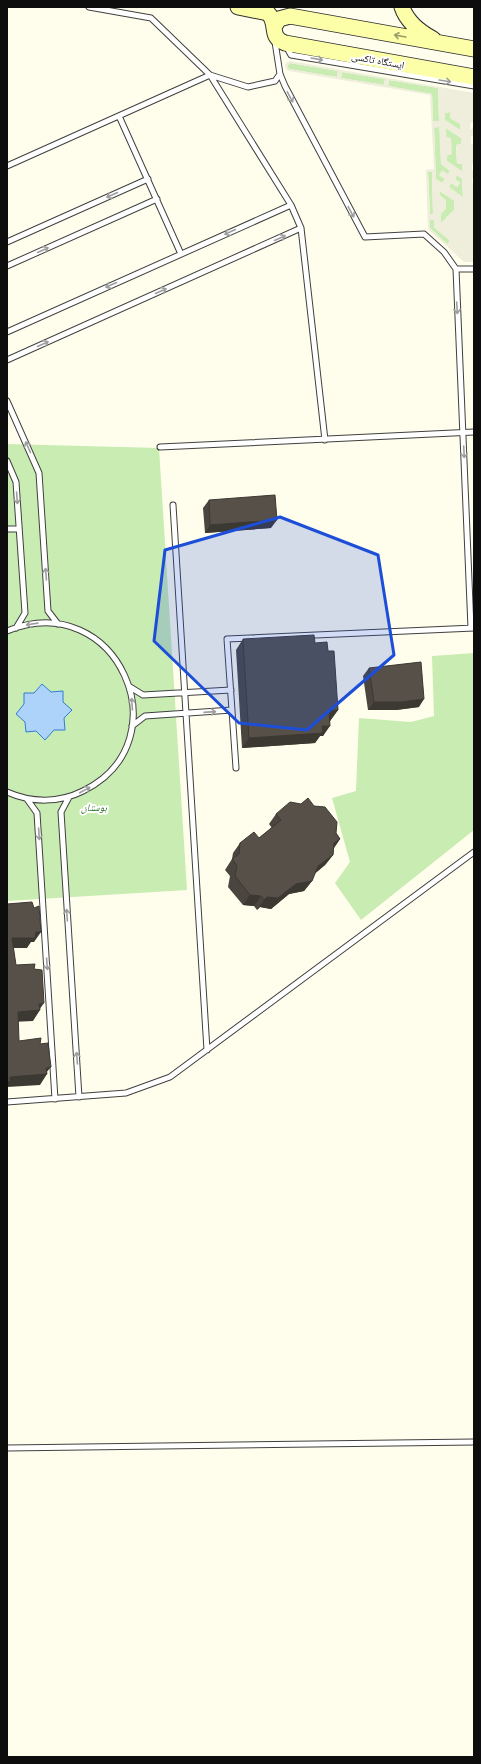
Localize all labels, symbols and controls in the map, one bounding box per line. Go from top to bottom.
one-way arrow [394,32,407,40]
street label: ایستگاه تاکسی [350,48,406,72]
one-way arrow [310,55,323,63]
one-way arrow [438,77,451,85]
one-way arrow [287,91,295,103]
one-way arrow [106,192,118,199]
one-way arrow [348,206,356,218]
one-way arrow [224,229,236,236]
one-way arrow [274,233,286,241]
one-way arrow [36,246,48,253]
one-way arrow [105,282,117,289]
one-way arrow [155,287,167,294]
one-way arrow [454,301,461,314]
one-way arrow [36,340,48,347]
one-way arrow [24,441,31,453]
one-way arrow [460,445,467,458]
one-way arrow [14,491,21,504]
one-way arrow [42,568,49,581]
one-way arrow [26,620,39,628]
one-way arrow [129,698,136,711]
one-way arrow [203,708,216,715]
one-way arrow [79,786,91,793]
park label: بوستان [81,800,107,814]
one-way arrow [35,827,42,840]
one-way arrow [64,909,71,922]
one-way arrow [43,957,50,970]
one-way arrow [73,1052,80,1065]

